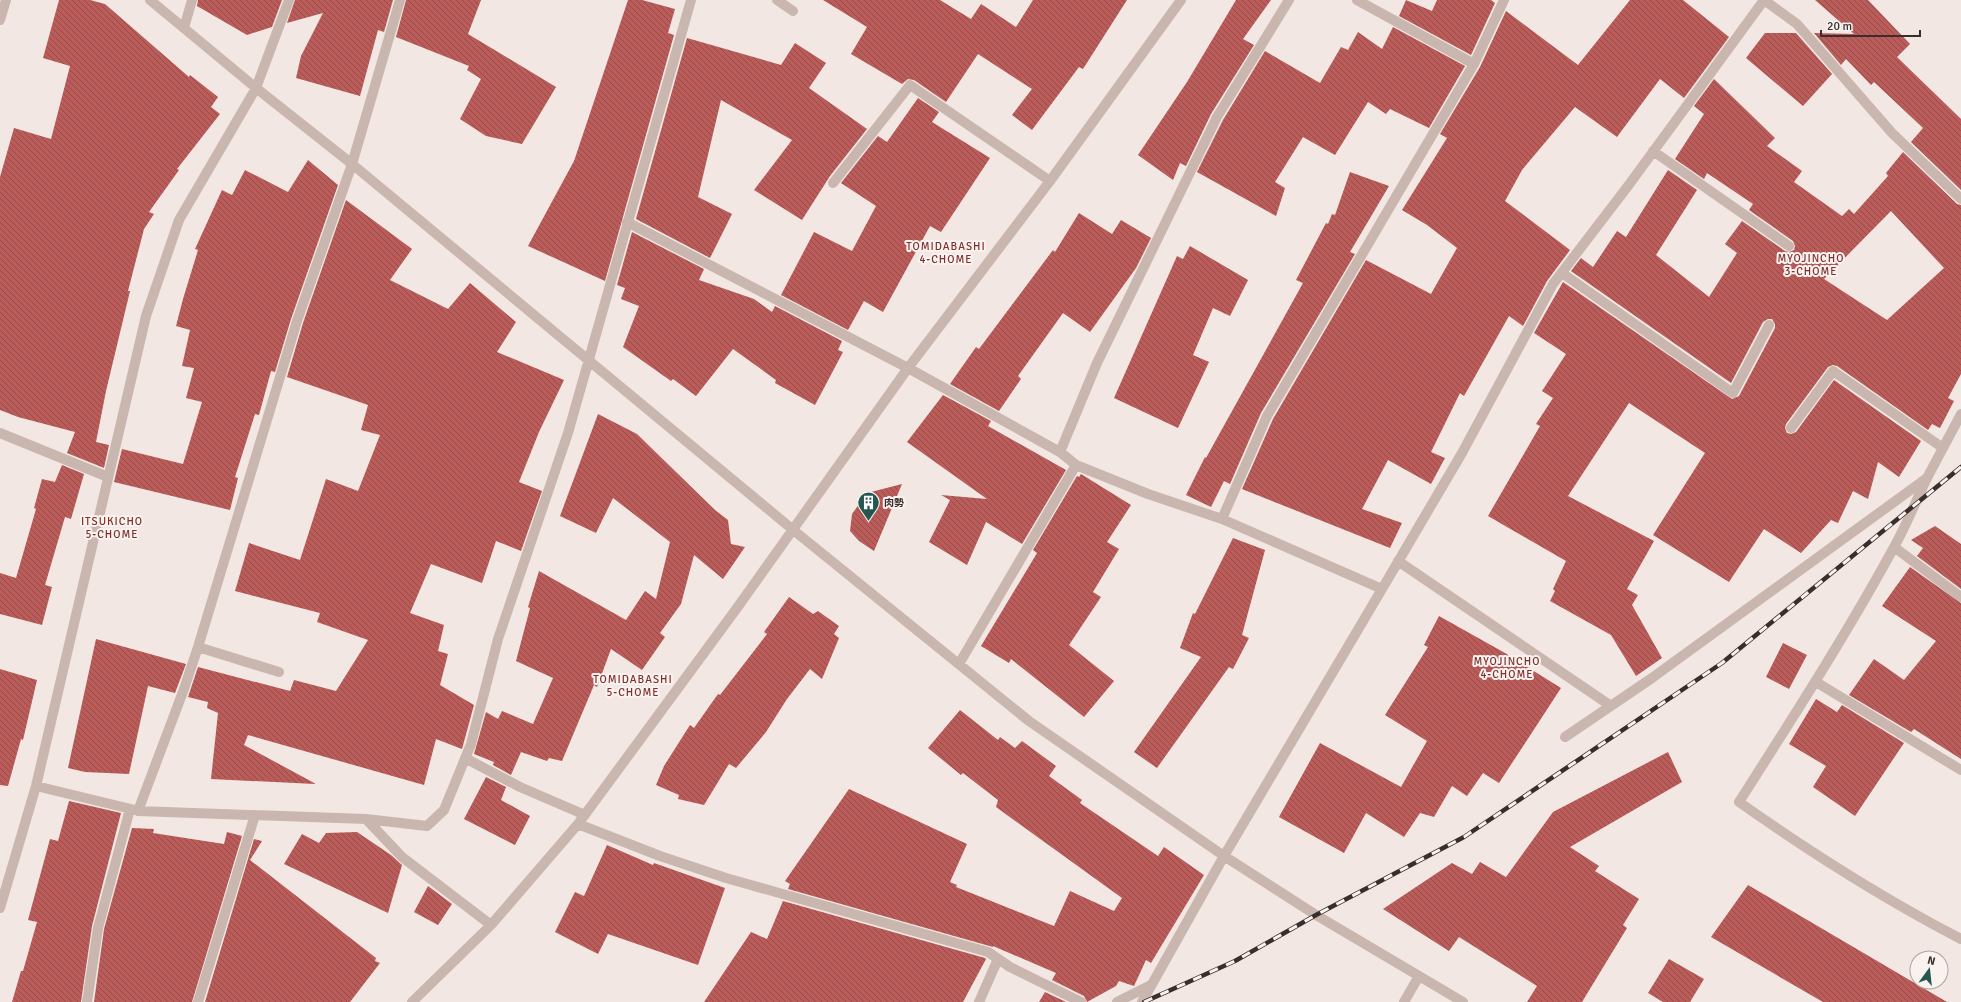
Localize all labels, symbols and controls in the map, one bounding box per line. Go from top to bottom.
scale bar [1821,12,1920,38]
text: 20 m [1827,19,1852,34]
district label: TOMIDABASHI 4-CHOME [906,240,986,266]
district label: MYOJINCHO 3-CHOME [1778,252,1844,278]
building icon: 肉勢 [855,489,881,522]
place label: 肉勢 [884,497,904,509]
district label: ITSUKICHO 5-CHOME [81,515,143,541]
district label: MYOJINCHO 4-CHOME [1474,655,1540,681]
district label: TOMIDABASHI 5-CHOME [593,673,673,699]
north arrow [1909,950,1949,990]
text: N [1926,954,1937,968]

